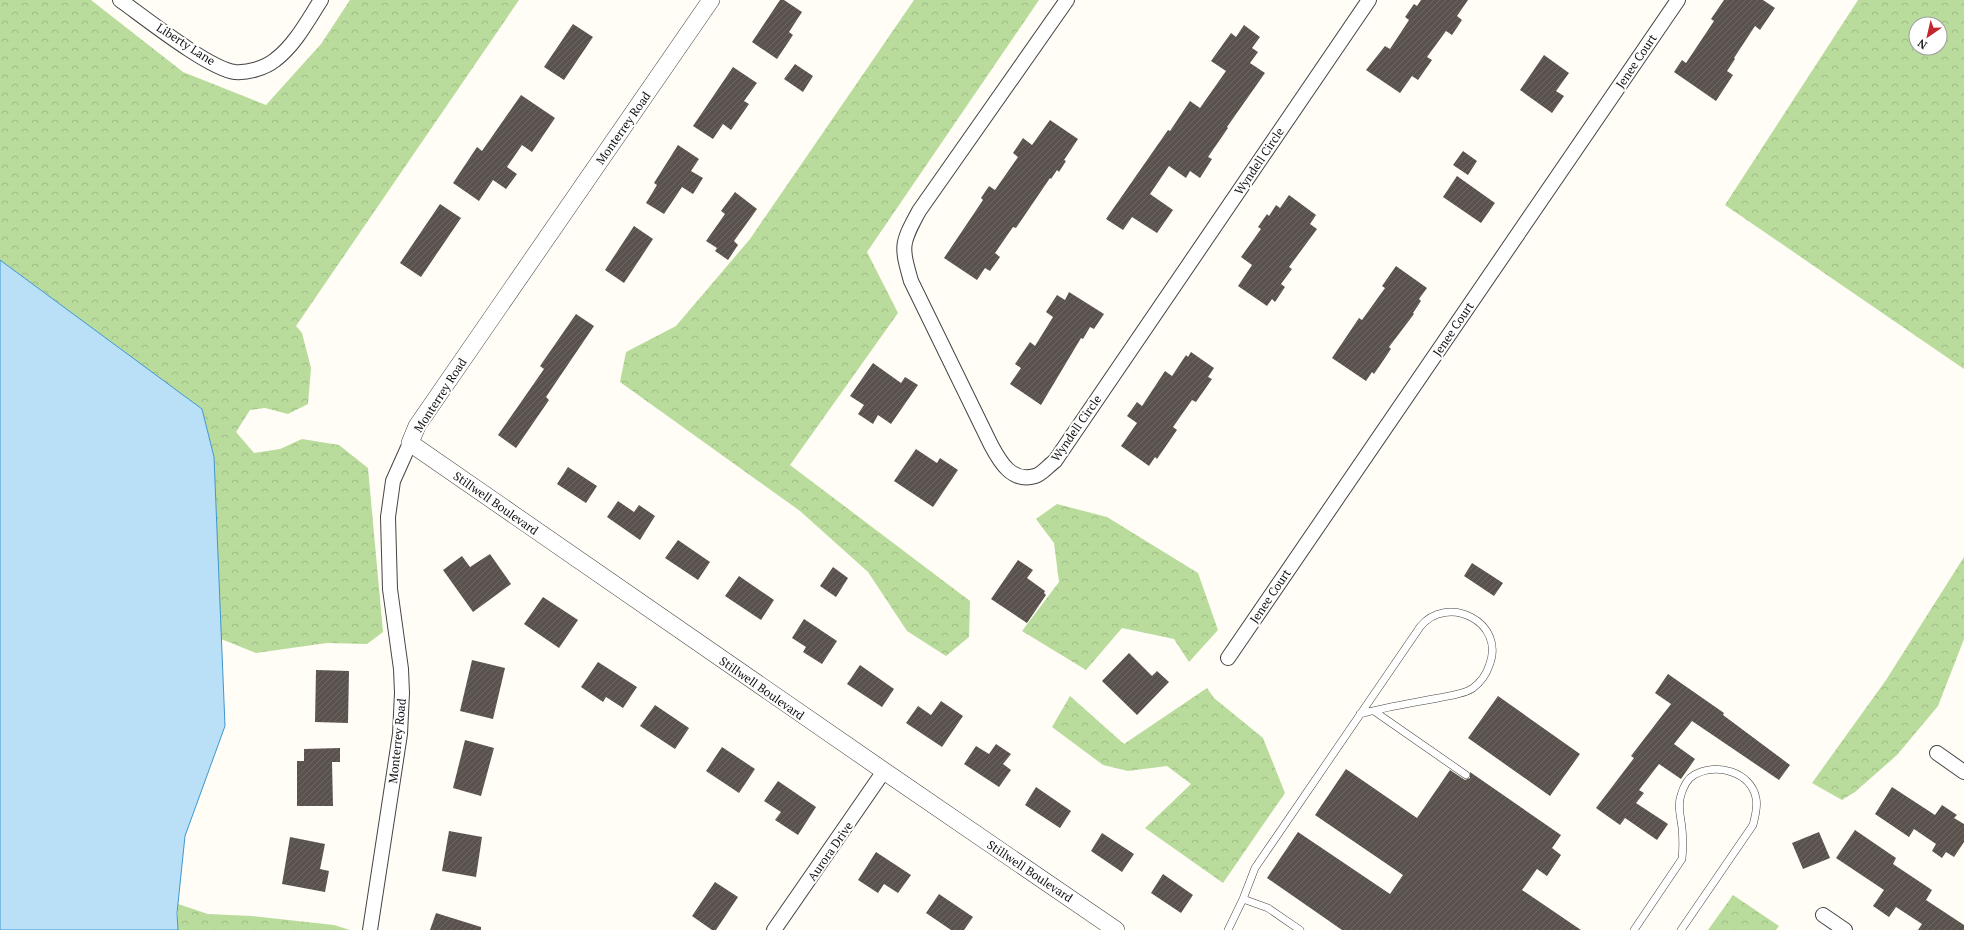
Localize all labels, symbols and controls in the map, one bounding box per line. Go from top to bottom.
north arrow [1908,16,1948,56]
street label: Liberty Lane [154,20,218,68]
street label: Jenee Court [1612,31,1660,91]
text: N [1914,36,1930,52]
street label: Monterrey Road [592,88,654,167]
street label: Wyndell Circle [1231,125,1287,197]
street label: Jenee Court [1429,299,1477,359]
street label: Monterrey Road [410,355,470,435]
street label: Wyndell Circle [1048,392,1104,464]
street label: Stillwell Boulevard [451,468,542,538]
street label: Jenee Court [1246,566,1294,626]
street label: Stillwell Boulevard [717,653,808,723]
street label: Monterrey Road [385,697,409,784]
street label: Aurora Drive [804,819,856,883]
street label: Stillwell Boulevard [984,837,1076,905]

